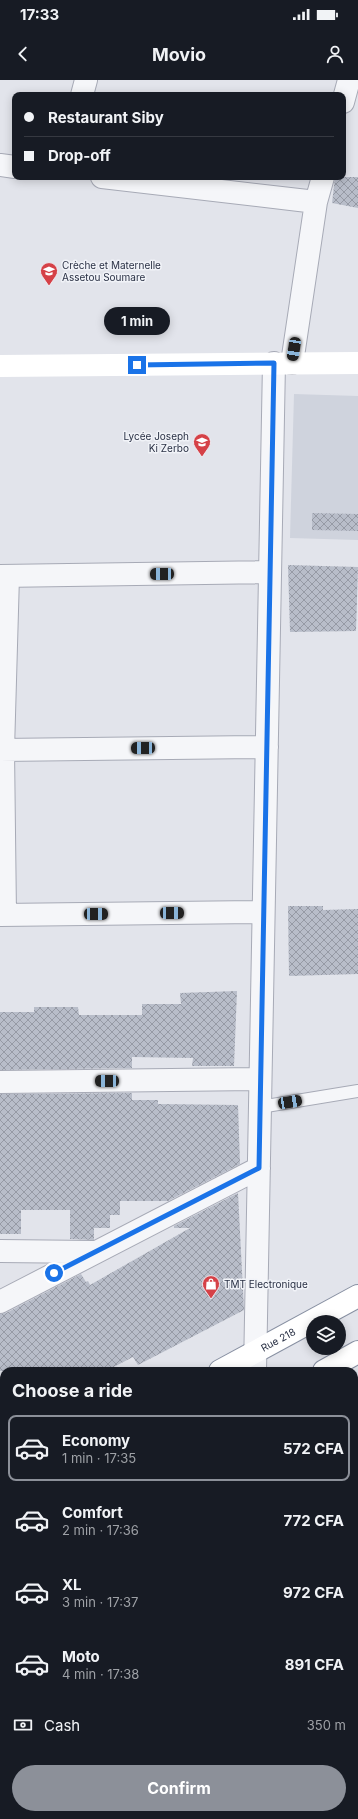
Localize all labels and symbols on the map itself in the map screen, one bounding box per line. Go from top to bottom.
place label: Crèche et Maternelle Assetou Soumare [62,259,161,283]
school or university icon: Crèche et Maternelle Assetou Soumare [39,261,59,286]
callout: 1 min [104,307,170,335]
car [286,336,302,362]
route end [128,356,146,374]
place label: Lycée Joseph Ki Zerbo [124,430,189,454]
school or university icon: Lycée Joseph Ki Zerbo [192,432,212,457]
car [150,568,174,580]
car [131,742,155,754]
car [160,907,184,919]
car [84,908,108,920]
car [95,1075,119,1087]
car [277,1094,303,1110]
route start [45,1264,63,1282]
shop icon: TMT Electronique [201,1274,221,1299]
place label: TMT Electronique [224,1278,308,1290]
street label: Rue 218 [259,1325,297,1354]

